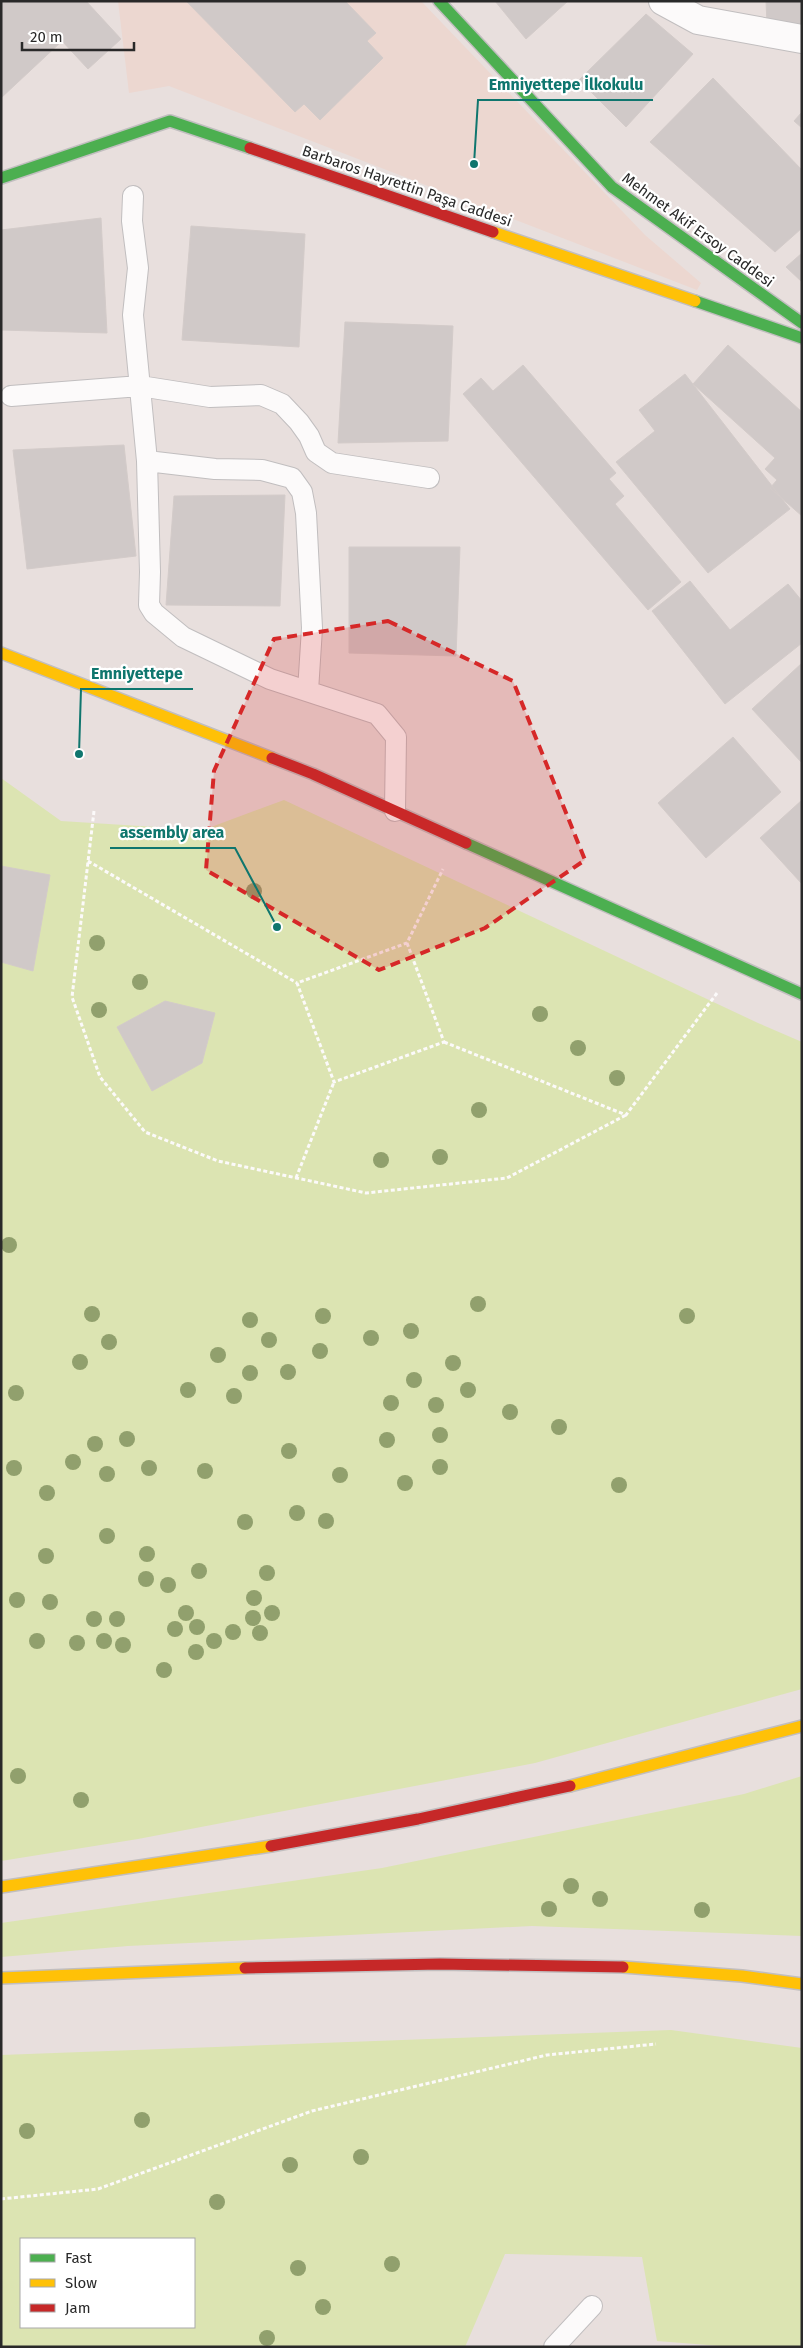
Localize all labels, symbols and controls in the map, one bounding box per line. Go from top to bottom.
scale bar [22,20,135,52]
text: 20 m [30,28,63,46]
callout: Emniyettepe İlkokulu [478,69,653,100]
text: Emniyettepe İlkokulu [489,75,643,94]
street label: Barbaros Hayrettin Paşa Caddesi [300,142,514,230]
street label: Mehmet Akif Ersoy Caddesi [619,169,777,291]
callout: Emniyettepe [81,658,193,689]
text: Emniyettepe [91,664,183,683]
callout: assembly area [110,817,235,848]
text: assembly area [120,823,225,842]
legend [20,2238,195,2328]
text: Fast [65,2249,92,2267]
text: Slow [65,2274,97,2292]
text: Jam [65,2299,91,2317]

